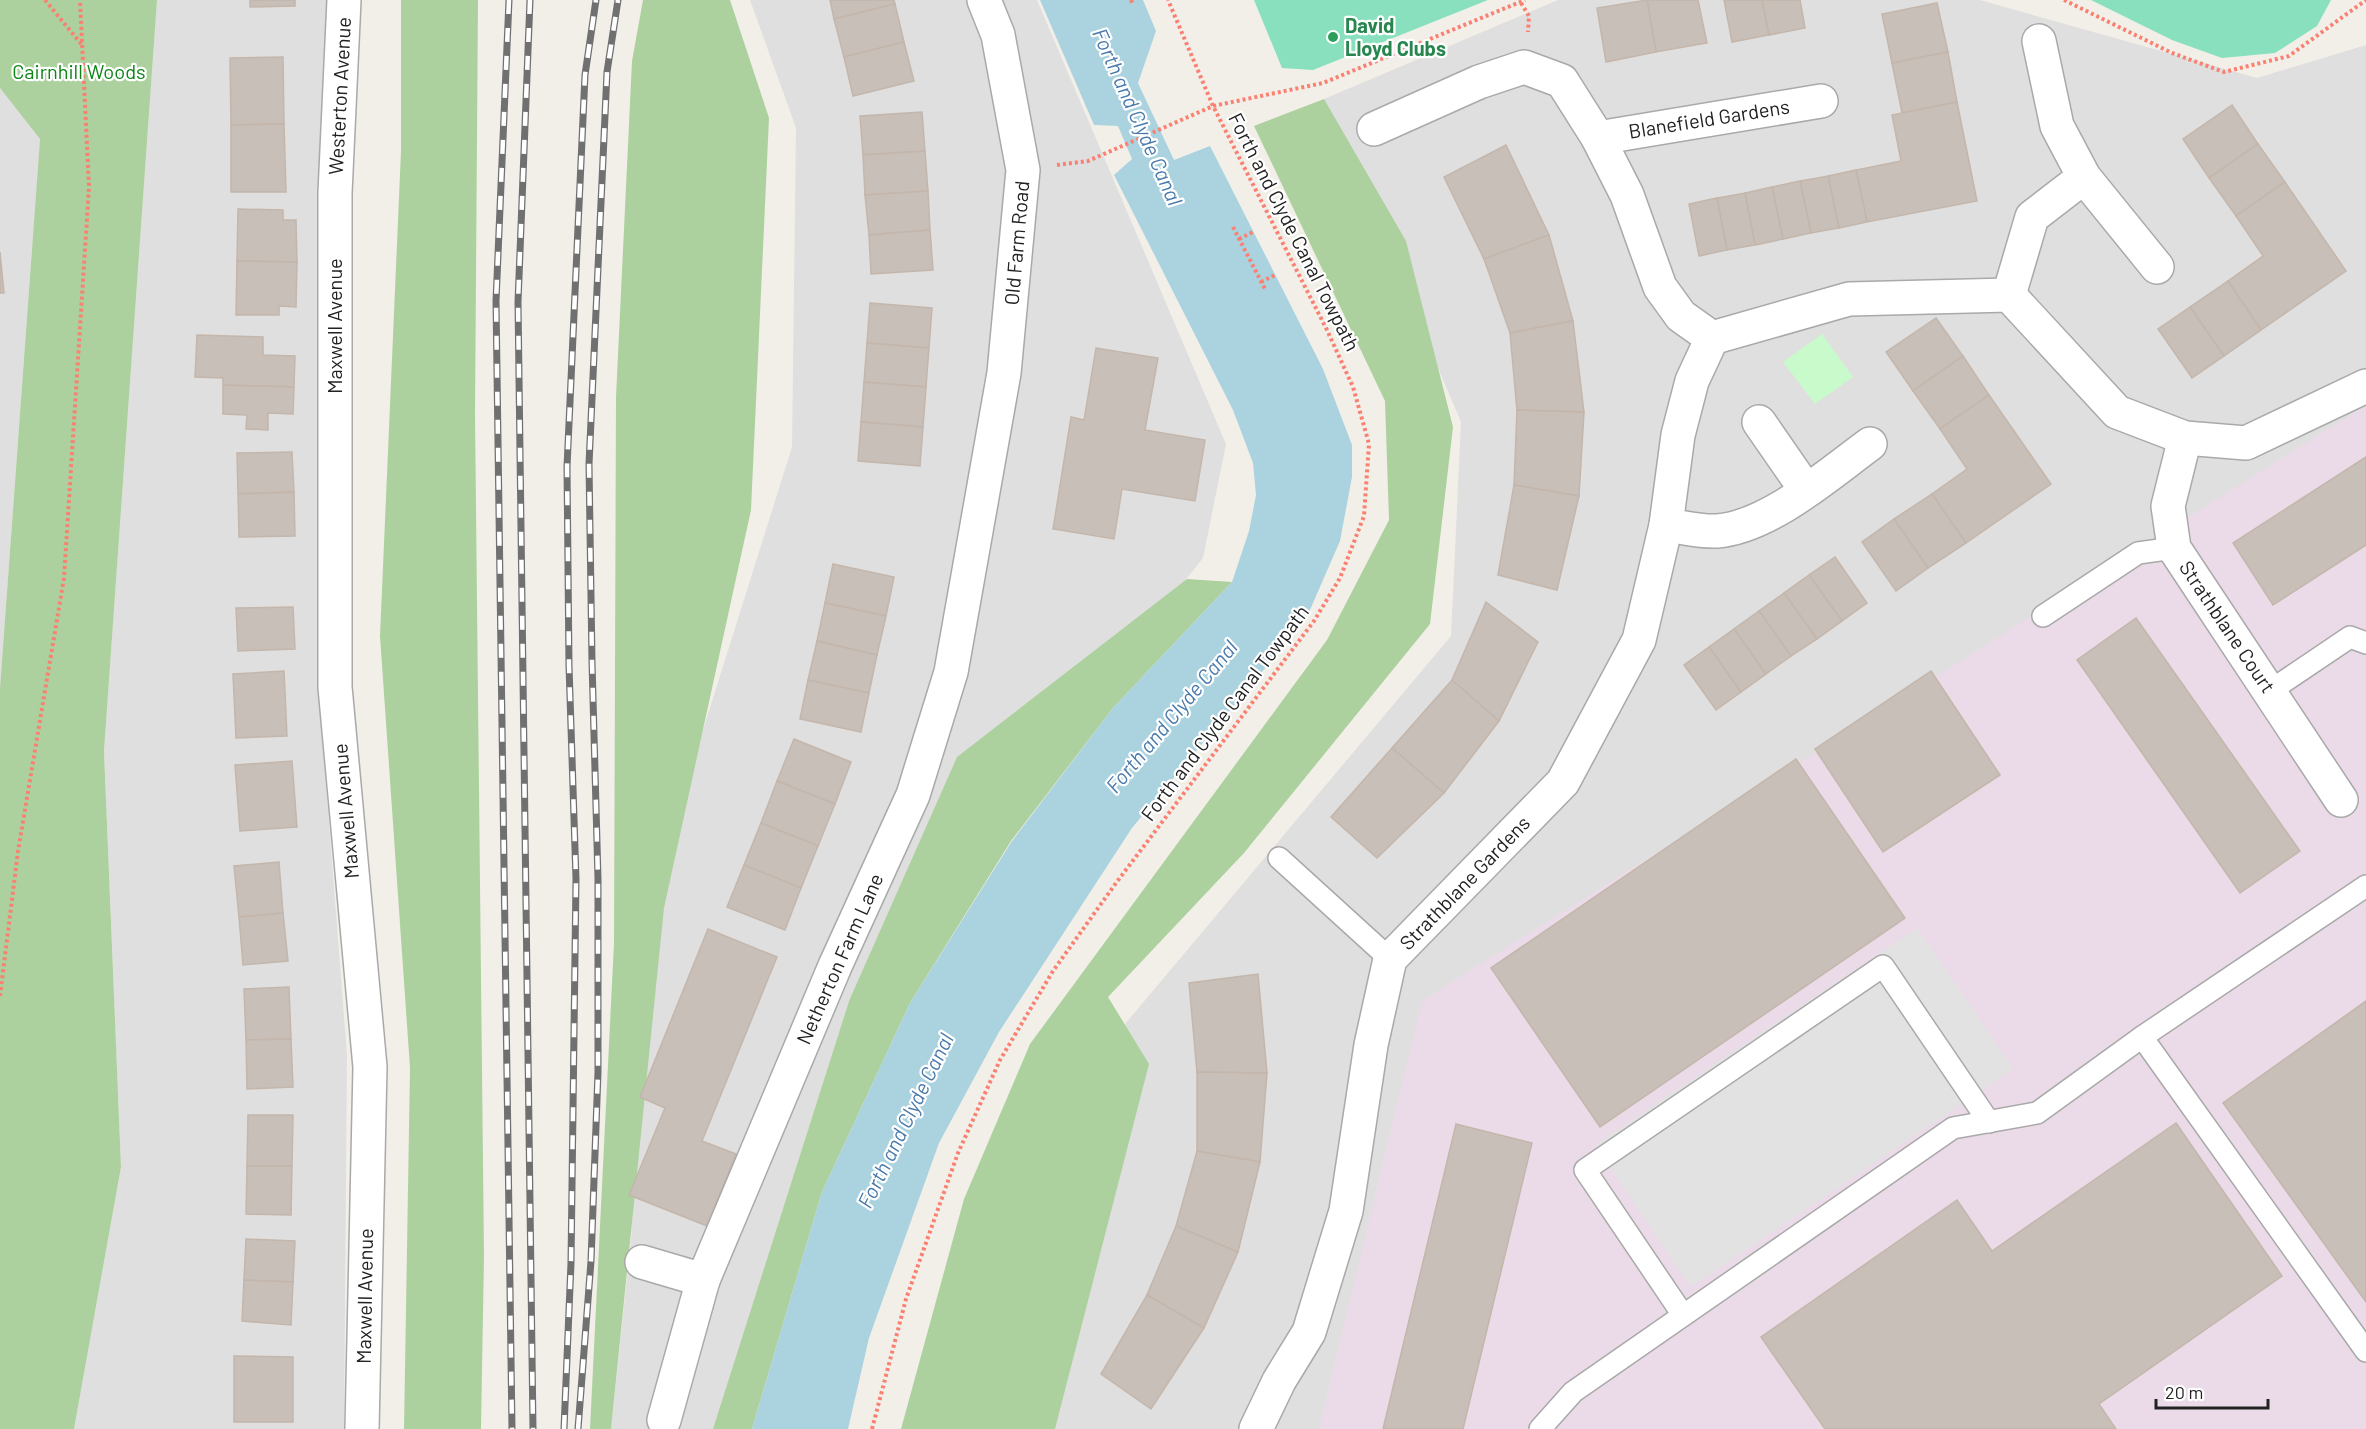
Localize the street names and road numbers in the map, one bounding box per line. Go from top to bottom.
street label: Westerton Avenue [323,16,355,176]
street label: Blanefield Gardens [1627,93,1791,143]
street label: Forth and Clyde Canal Towpath [1224,108,1366,355]
street label: Old Farm Road [999,180,1033,306]
street label: Maxwell Avenue [322,258,346,394]
street label: Strathblane Court [2175,556,2281,697]
street label: Forth and Clyde Canal Towpath [1136,600,1314,826]
street label: Maxwell Avenue [327,743,363,880]
street label: Strathblane Gardens [1394,810,1534,954]
street label: Netherton Farm Lane [791,869,888,1048]
street label: Maxwell Avenue [351,1228,377,1364]

